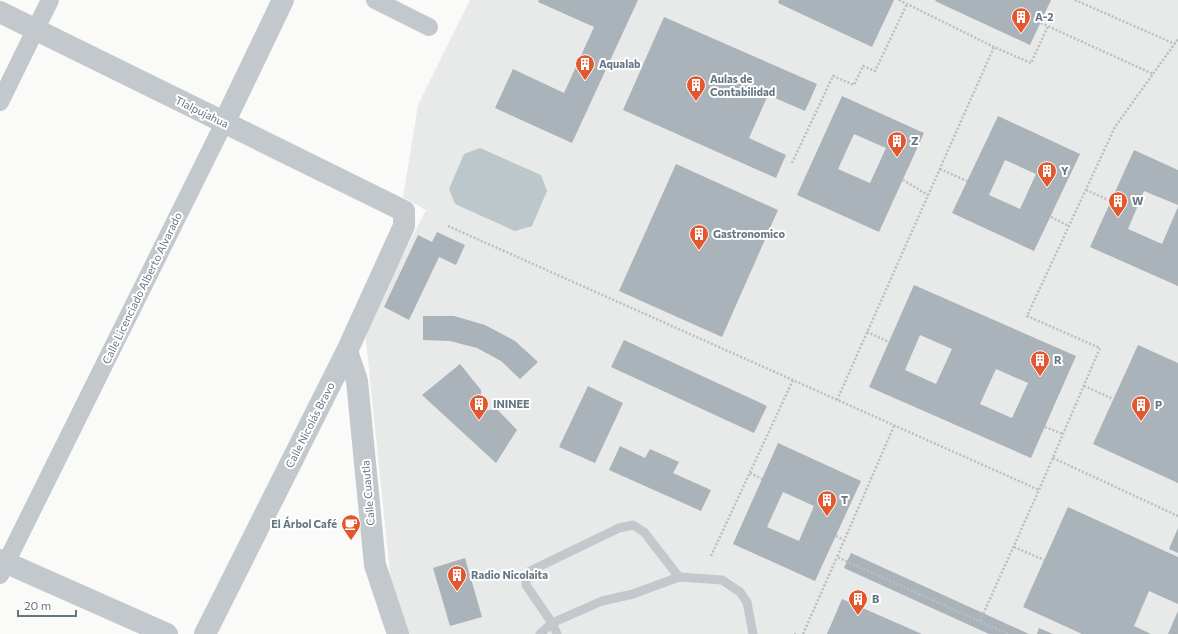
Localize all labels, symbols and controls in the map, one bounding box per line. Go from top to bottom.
building icon: A-2 [1010,6,1032,34]
place label: A-2 [1035,10,1054,23]
building icon: Aqualab [574,53,596,81]
place label: Aqualab [599,57,641,70]
place label: Aulas de Contabilidad [710,72,775,98]
building icon: Aulas de Contabilidad [685,74,707,102]
street label: Tlalpujahua [173,93,231,130]
building icon: Z [886,130,908,158]
place label: Z [911,134,919,147]
building icon: Y [1036,160,1058,188]
place label: Y [1061,164,1069,177]
building icon: W [1107,190,1129,218]
place label: W [1132,194,1144,207]
street label: Calle Licenciado Alberto Alvarado [99,209,184,366]
building icon: Gastronomico [688,223,710,251]
place label: Gastronomico [713,227,785,240]
building icon: R [1029,349,1051,377]
place label: R [1054,353,1062,366]
street label: Calle Nicolás Bravo [282,379,337,470]
building icon: ININEE [468,393,490,421]
building icon: P [1130,394,1152,422]
place label: ININEE [493,397,530,410]
place label: P [1155,398,1162,411]
street label: Calle Cuautla [358,460,377,526]
building icon: T [816,489,838,517]
place label: T [841,493,848,506]
cafe icon: El Árbol Café [340,513,362,541]
place label: El Árbol Café [271,516,337,530]
building icon: Radio Nicolaita [446,564,468,592]
place label: Radio Nicolaita [471,568,548,581]
building icon: B [847,588,869,616]
scale bar [18,592,76,618]
place label: B [872,592,879,605]
text: 20 m [24,598,51,612]

